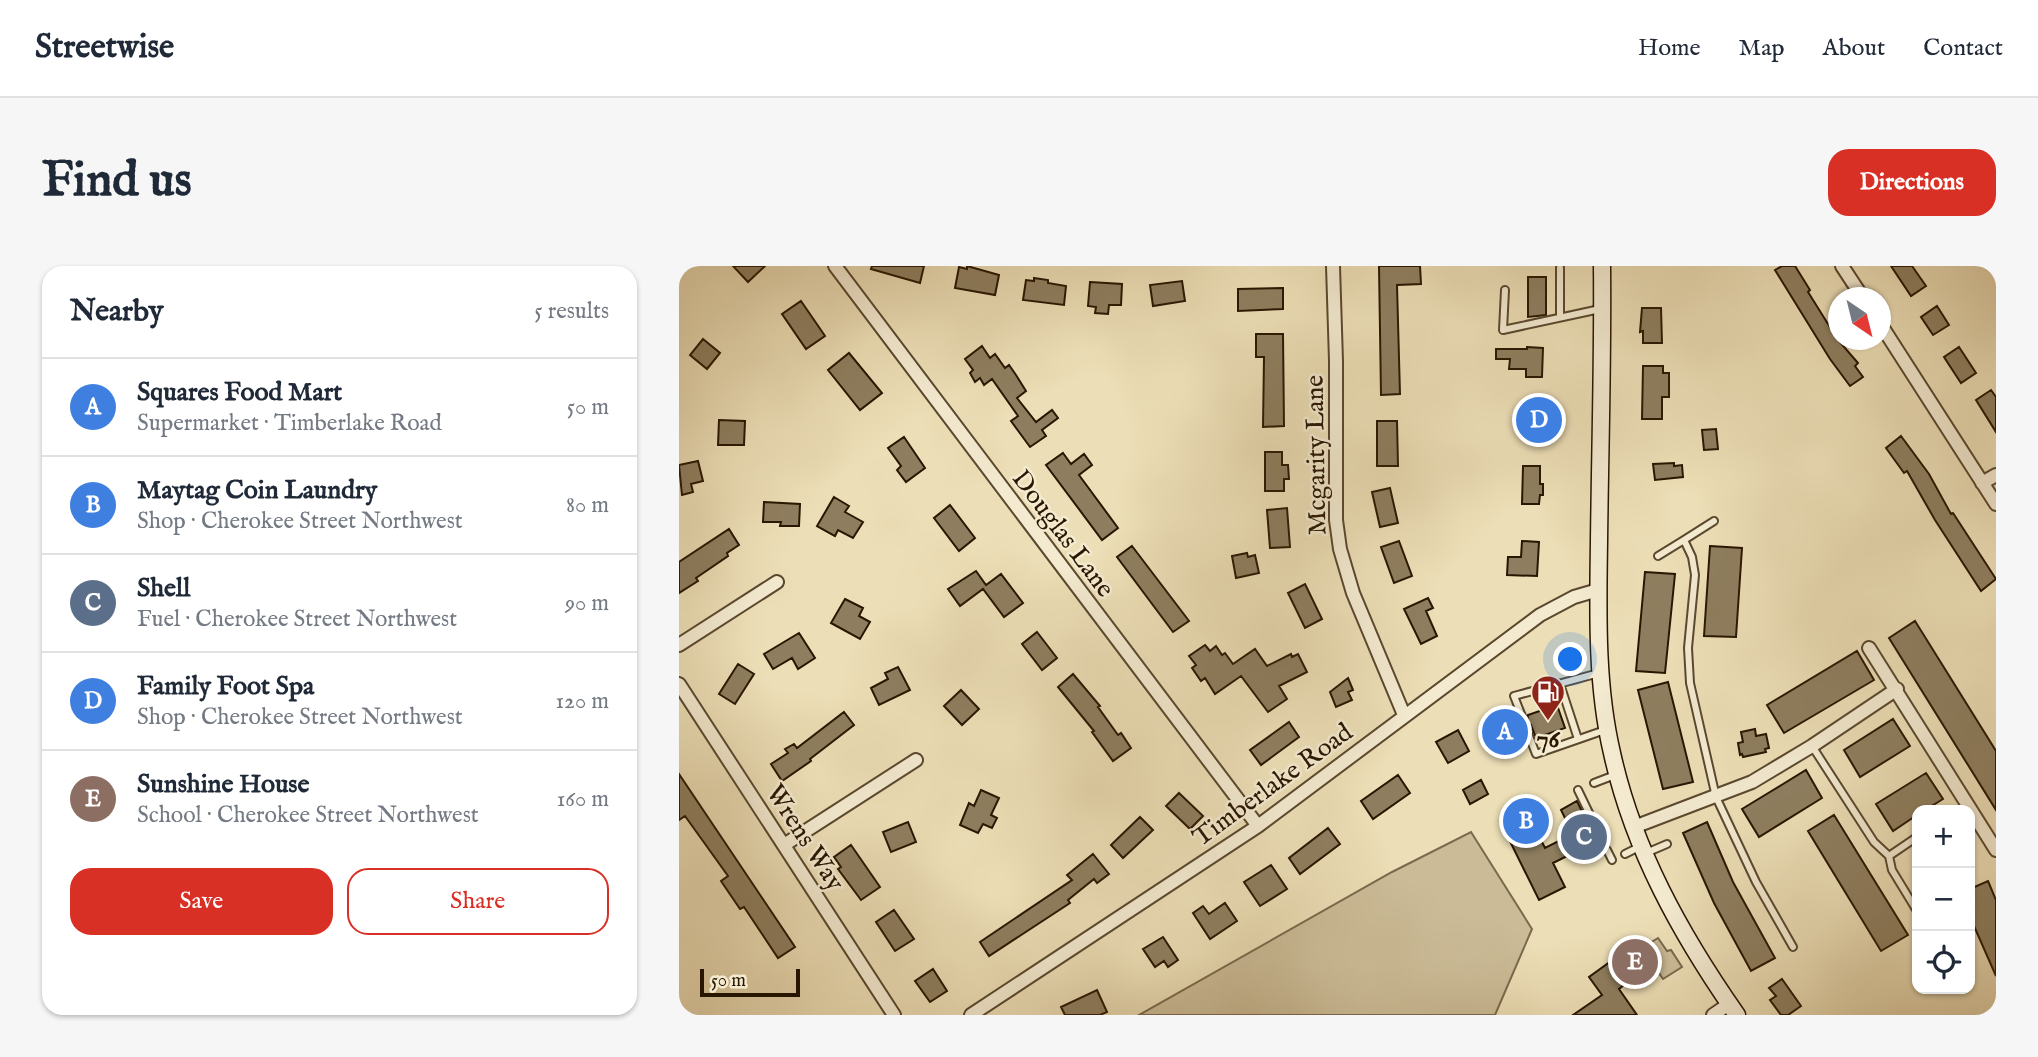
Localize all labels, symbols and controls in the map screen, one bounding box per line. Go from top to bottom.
text: Streetwise [35,27,174,69]
text: Home [1638,33,1701,64]
text: Map [1739,33,1785,64]
text: About [1823,33,1885,64]
text: Contact [1923,33,2003,64]
button: Directions [1828,149,1996,216]
text: Find us [42,151,192,213]
north arrow [1828,287,1891,350]
text: Nearby [70,293,163,331]
text: 5 results [534,297,609,326]
street label: Mcgarity Lane [1299,375,1334,535]
text: Squares Food Mart [137,376,342,409]
text: A [85,393,101,422]
text: 50 m [567,393,609,422]
pin: D [1516,394,1562,446]
text: Supermarket · Timberlake Road [137,409,442,438]
street label: Douglas Lane [1004,464,1121,604]
text: Maytag Coin Laundry [137,474,377,507]
text: B [85,491,101,520]
text: 80 m [566,491,609,520]
text: Shop · Cherokee Street Northwest [137,507,463,536]
text: Shell [137,572,190,605]
text: C [85,589,101,618]
text: 90 m [565,589,609,618]
text: Fuel · Cherokee Street Northwest [137,605,457,634]
your location [1553,642,1587,676]
text: Family Foot Spa [137,670,314,703]
fuel station icon: 76 [1529,673,1567,722]
text: D [84,687,102,716]
text: 120 m [556,687,609,716]
text: Shop · Cherokee Street Northwest [137,703,463,732]
pin: A [1482,706,1528,758]
street label: Timberlake Road [1186,716,1359,854]
place label: 76 [1536,723,1561,756]
text: Sunshine House [137,768,309,801]
street label: Wrens Way [758,778,852,897]
text: E [85,785,101,814]
text: 160 m [557,785,609,814]
pin: B [1503,795,1549,847]
text: School · Cherokee Street Northwest [137,801,479,830]
map controls [1912,805,1975,994]
button: + [1912,805,1975,868]
pin: C [1561,811,1607,863]
button: Save [70,868,333,935]
button: Share [347,868,609,935]
button: − [1912,868,1975,931]
button: locate [1912,931,1975,994]
pin: E [1612,936,1658,988]
scale bar [700,966,800,998]
text: 50 m [711,969,746,993]

